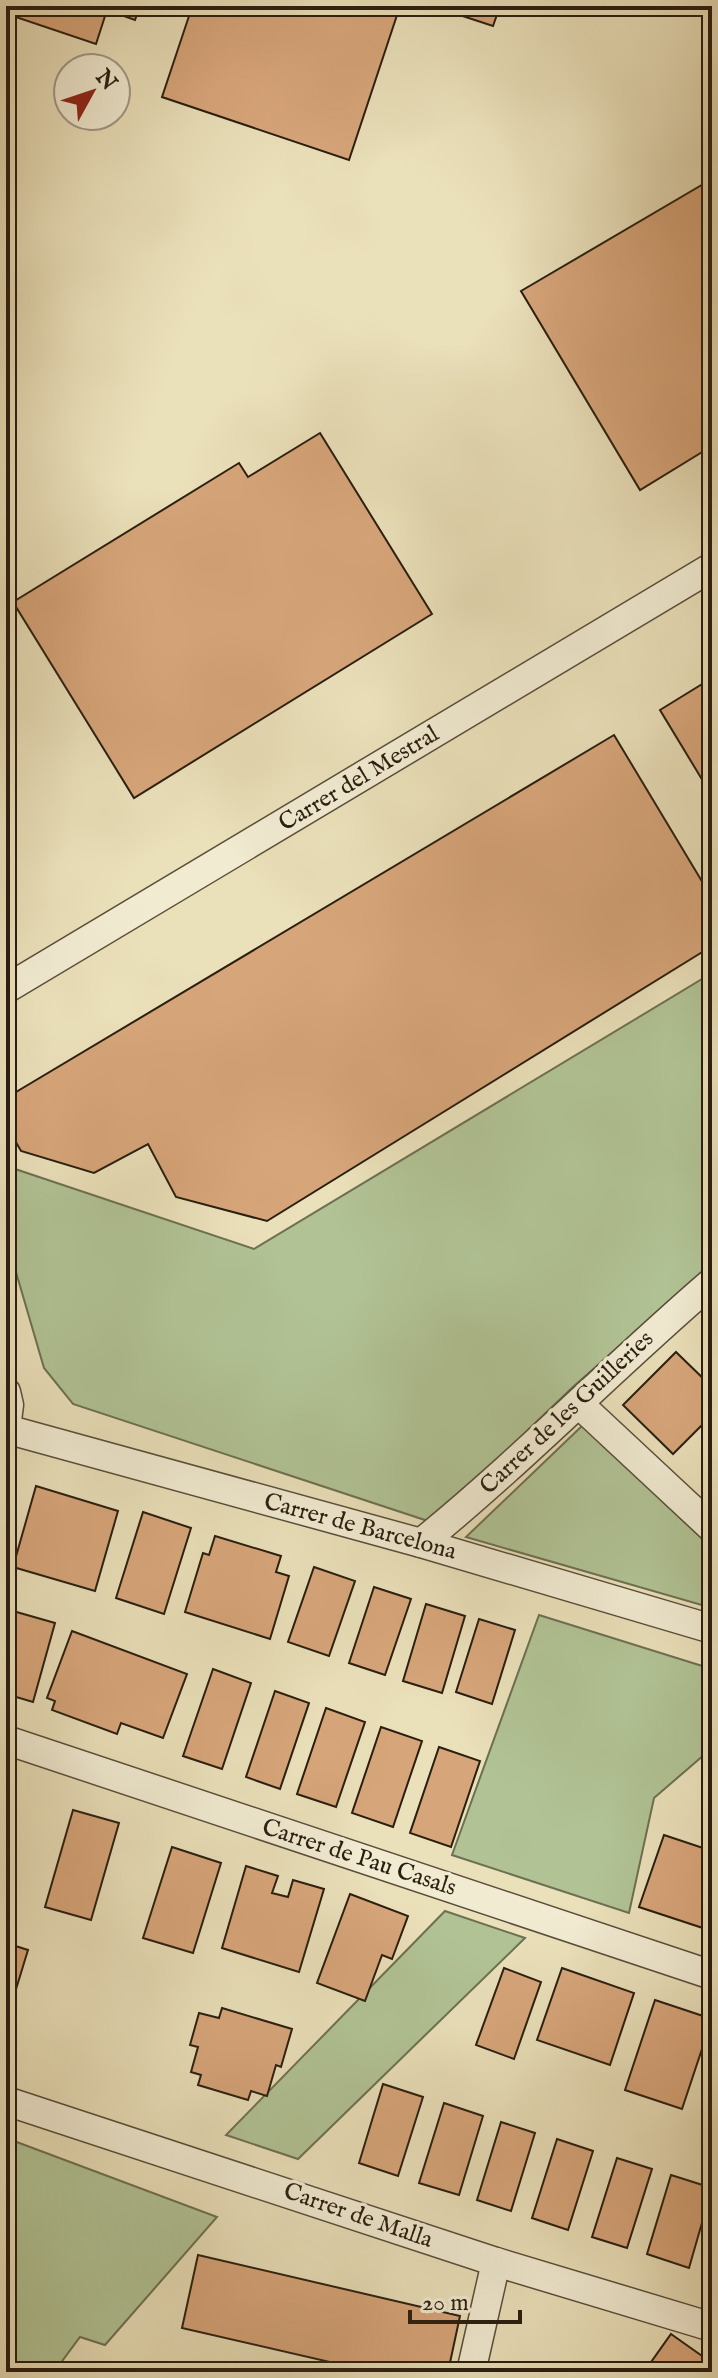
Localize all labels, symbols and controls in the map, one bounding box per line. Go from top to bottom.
north arrow [52,52,132,132]
text: N [88,63,123,97]
street label: Carrer del Mestral [273,719,445,839]
street label: Carrer de les Guilleries [473,1324,661,1502]
street label: Carrer de Barcelona [260,1486,460,1568]
street label: Carrer de Pau Casals [258,1812,460,1904]
street label: Carrer de Malla [279,2176,437,2256]
scale bar [410,2274,520,2324]
text: 20 m [422,2288,469,2319]

